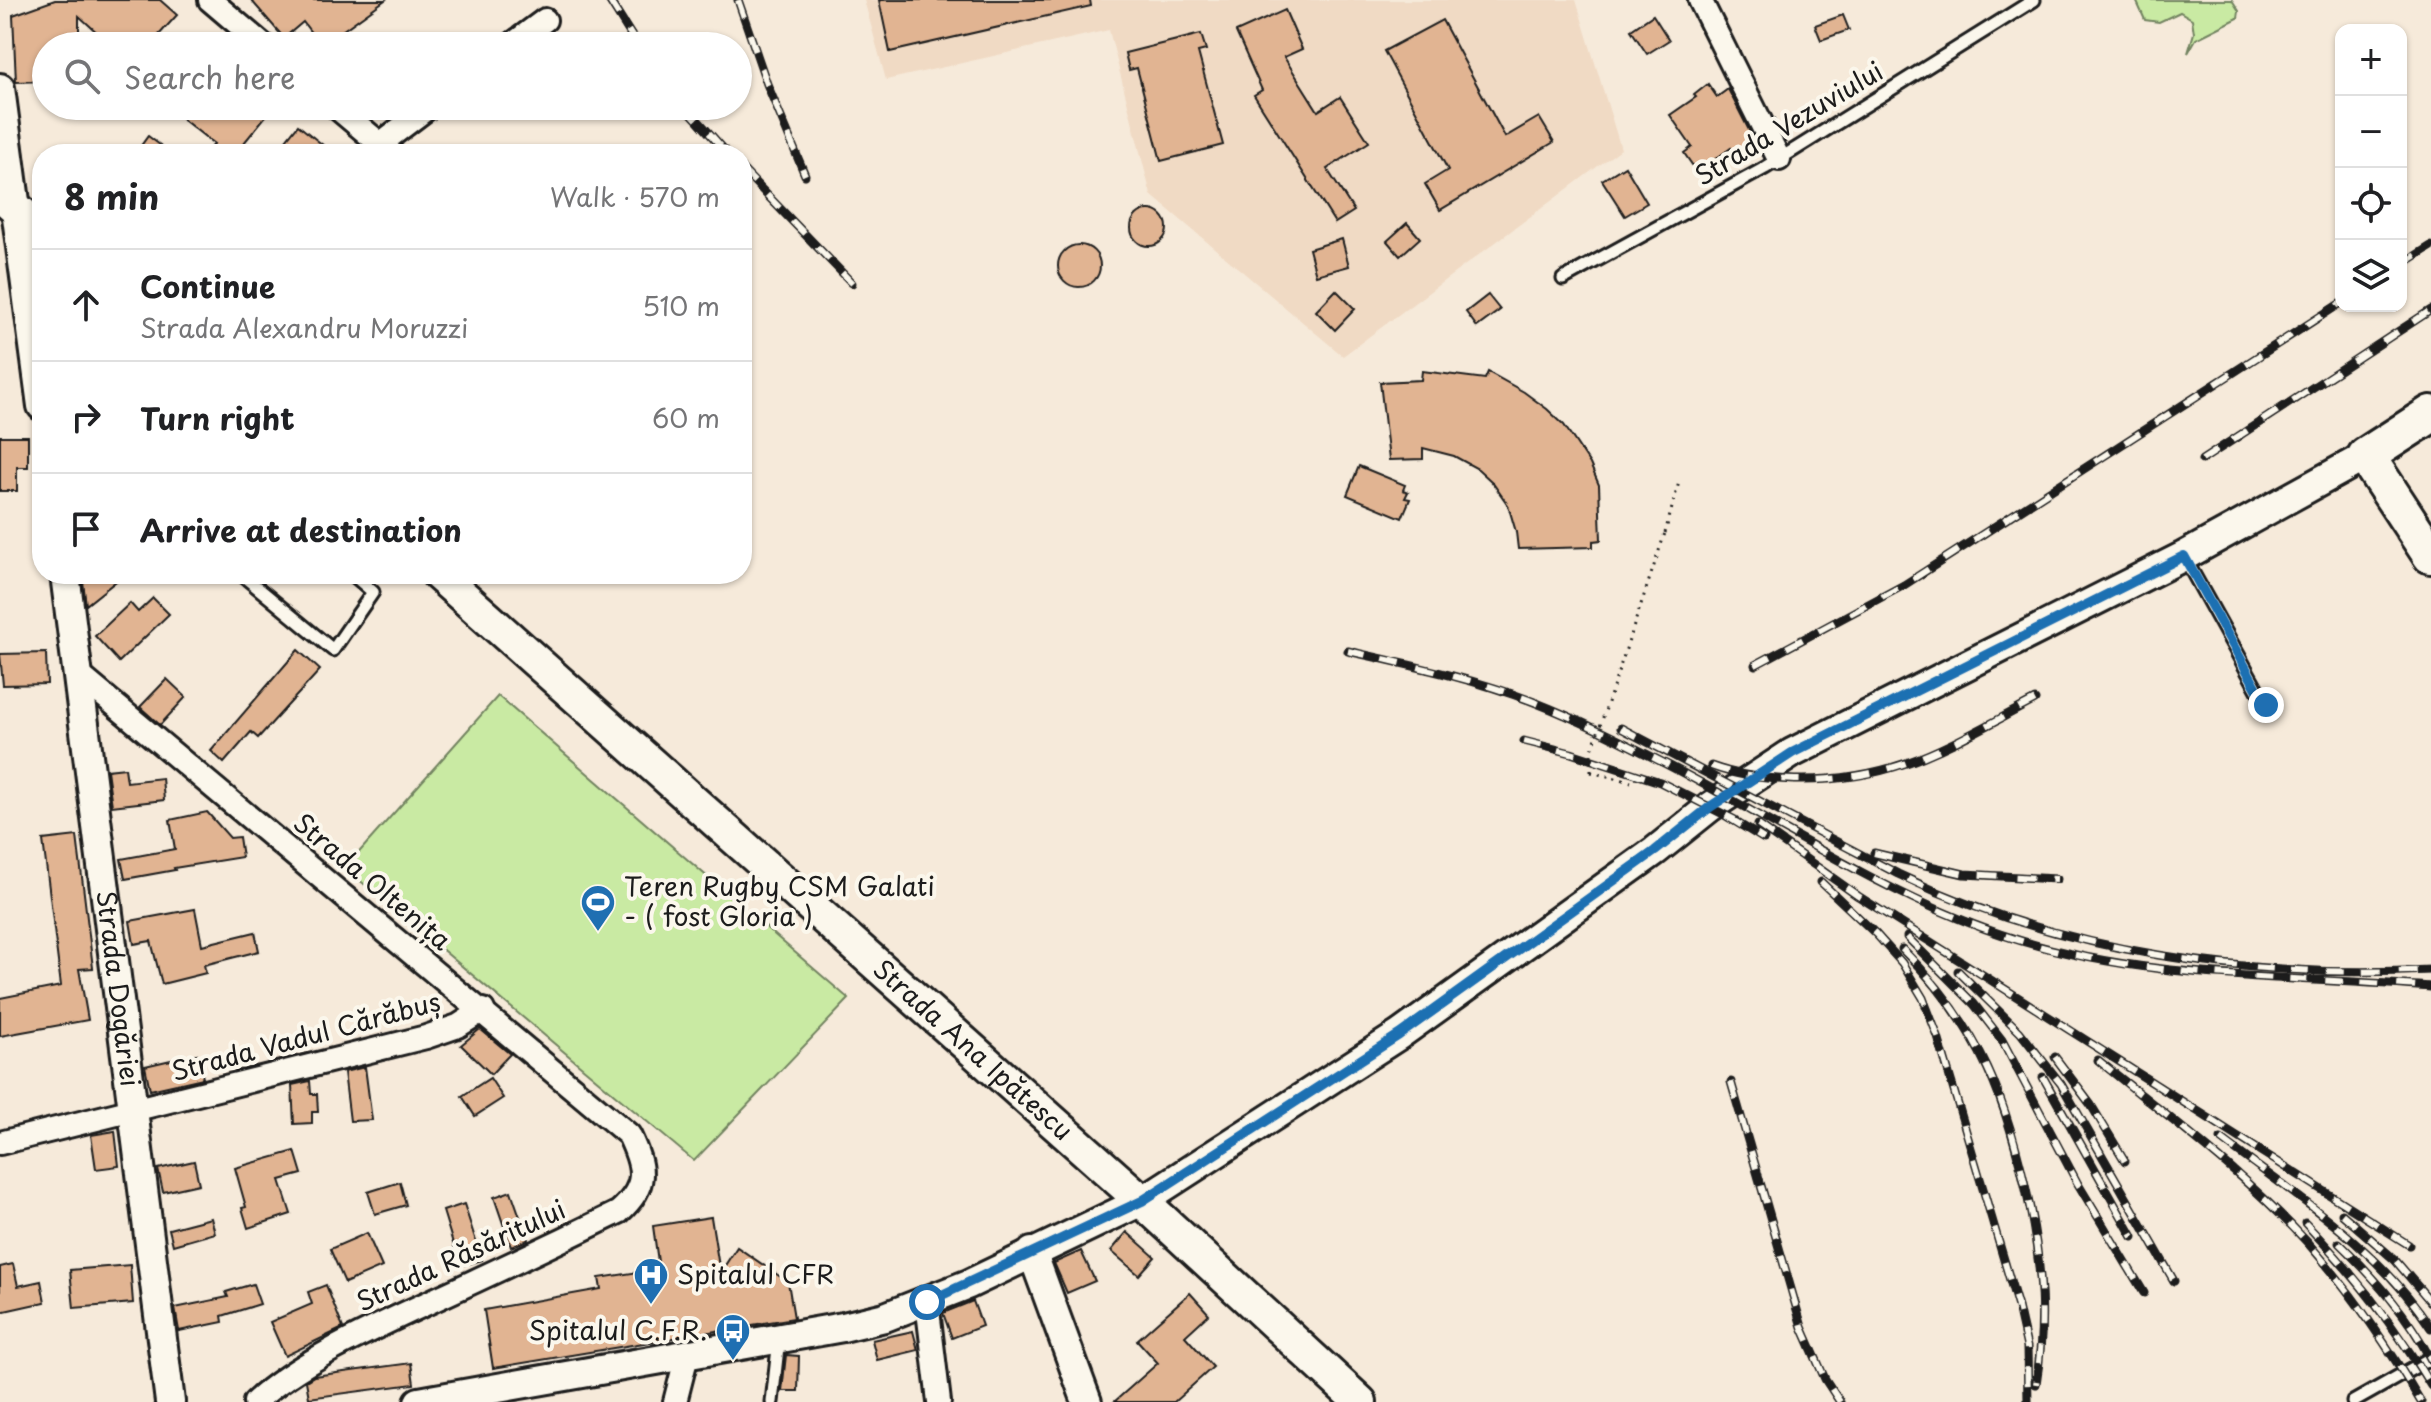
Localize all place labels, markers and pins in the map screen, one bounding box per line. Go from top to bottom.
place label: Teren Rugby CSM Galati - ( fost Gloria ) [624,866,935,935]
sports icon: Teren Rugby CSM Galati - ( fost Gloria ) [579,883,617,933]
place label: Spitalul CFR [677,1254,834,1293]
hospital icon: Spitalul CFR [632,1256,670,1306]
place label: Spitalul C.F.R. [529,1310,707,1349]
bus stop icon: Spitalul C.F.R. [714,1312,752,1362]

